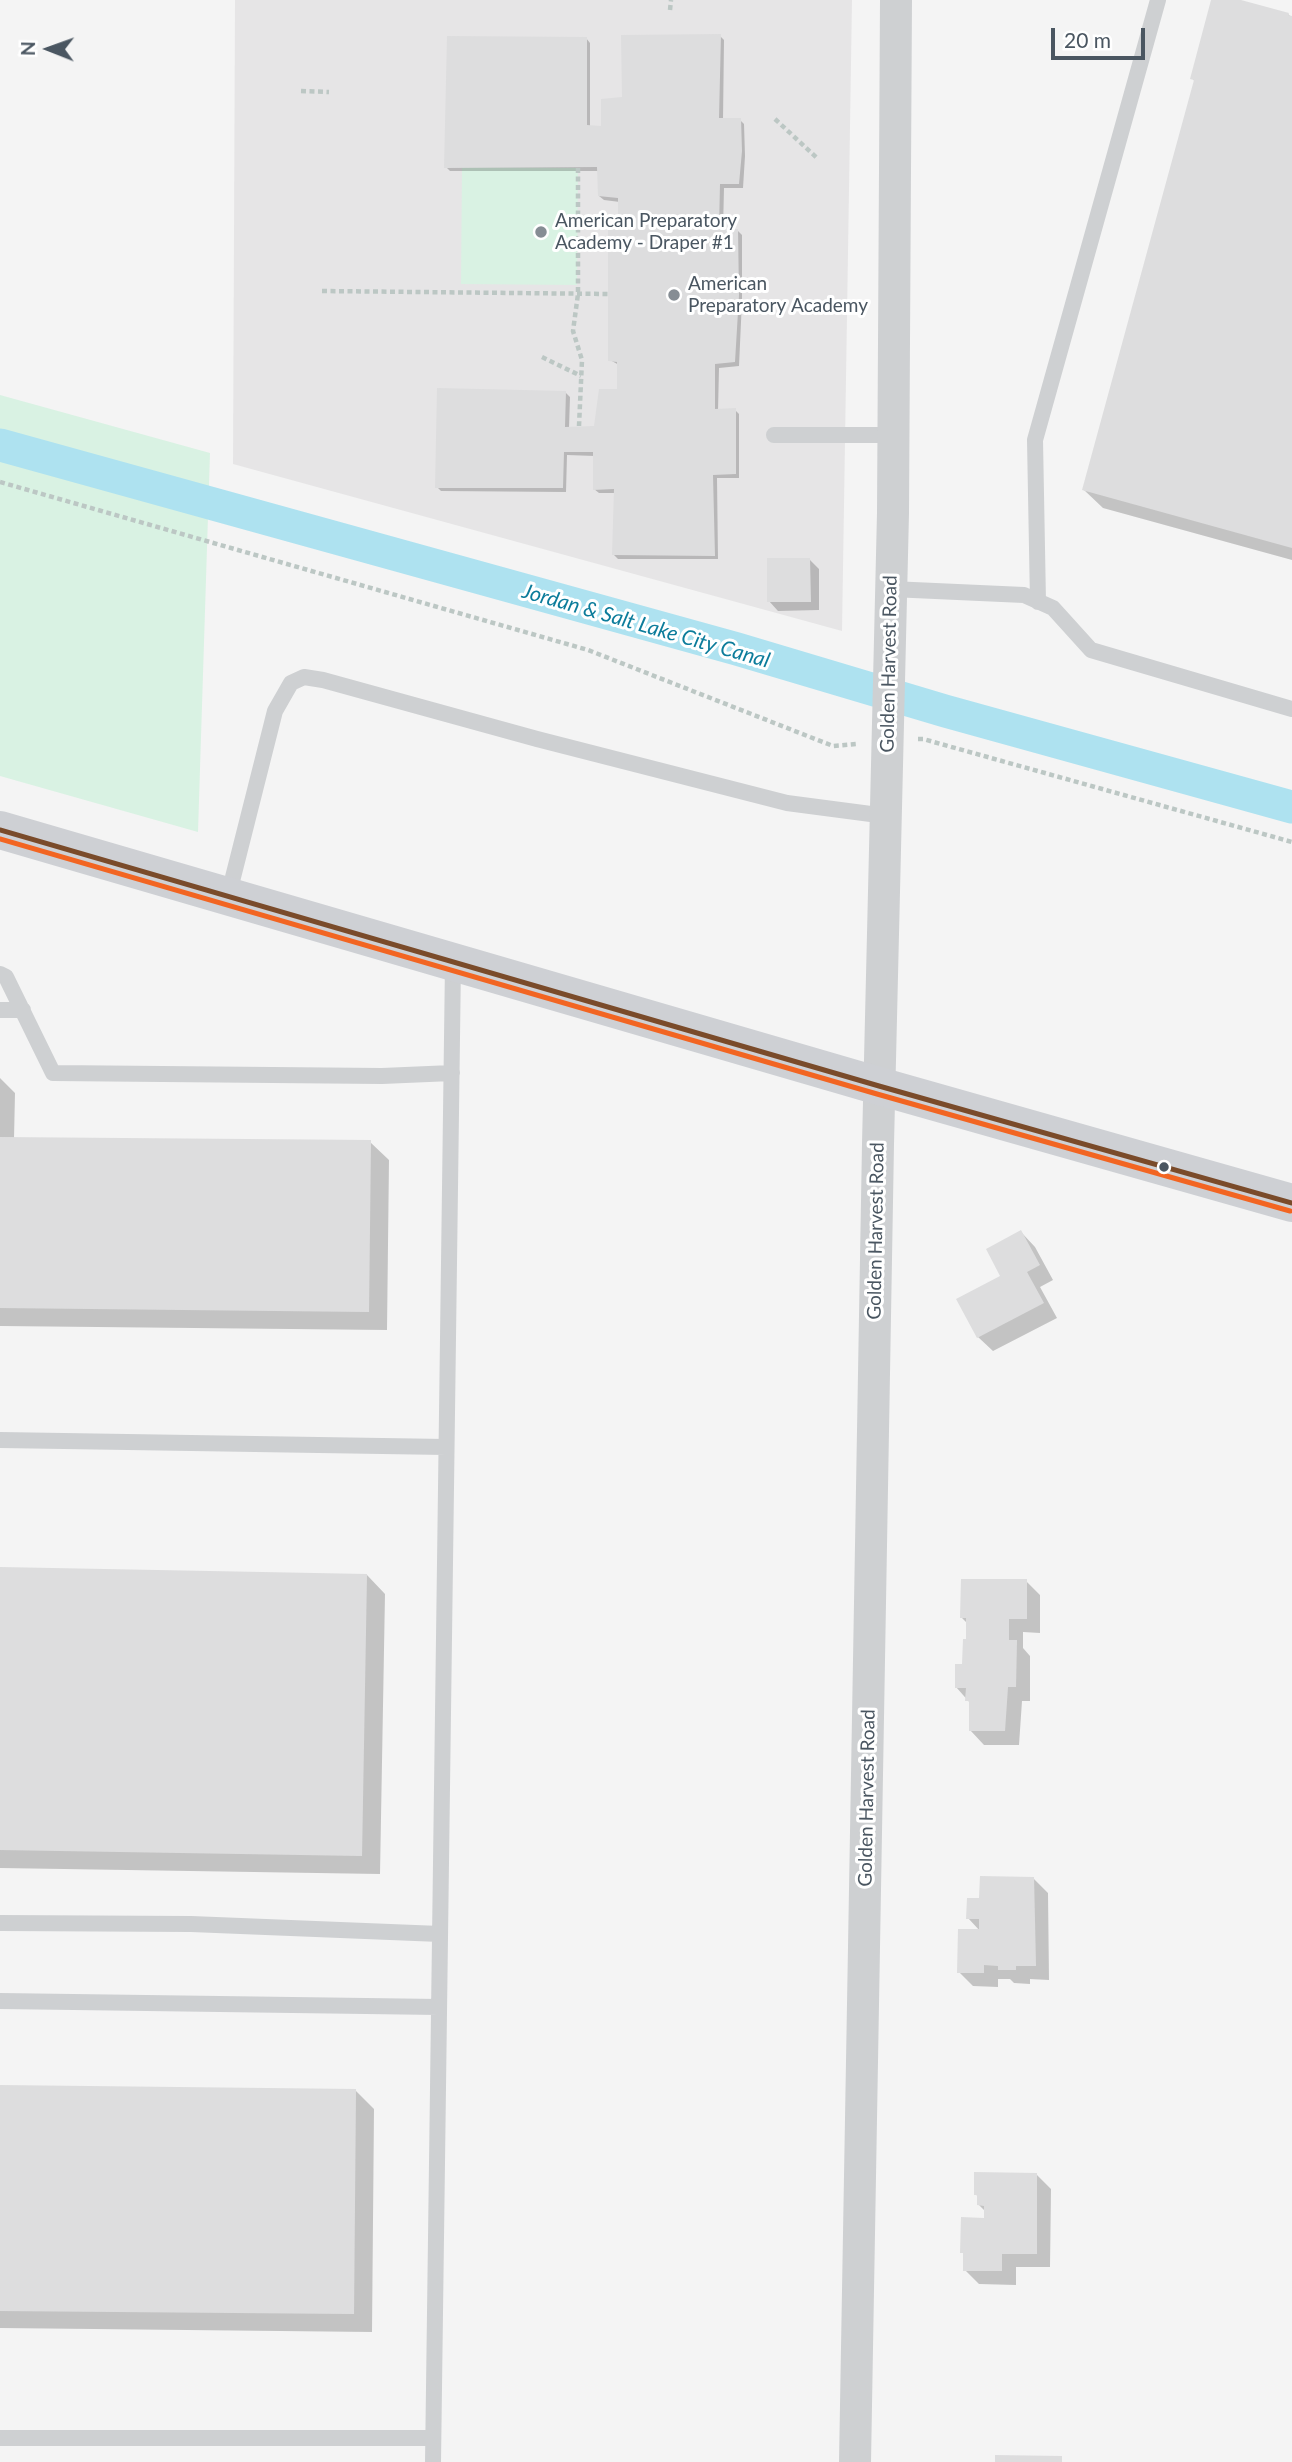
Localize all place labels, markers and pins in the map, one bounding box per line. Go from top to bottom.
place label: American Preparatory Academy - Draper #1 [555,210,737,254]
marker: American Preparatory Academy - Draper #1 [533,224,549,240]
place label: American Preparatory Academy [688,273,868,317]
marker: American Preparatory Academy [666,287,682,303]
unlabelled marker [1157,1160,1171,1174]

